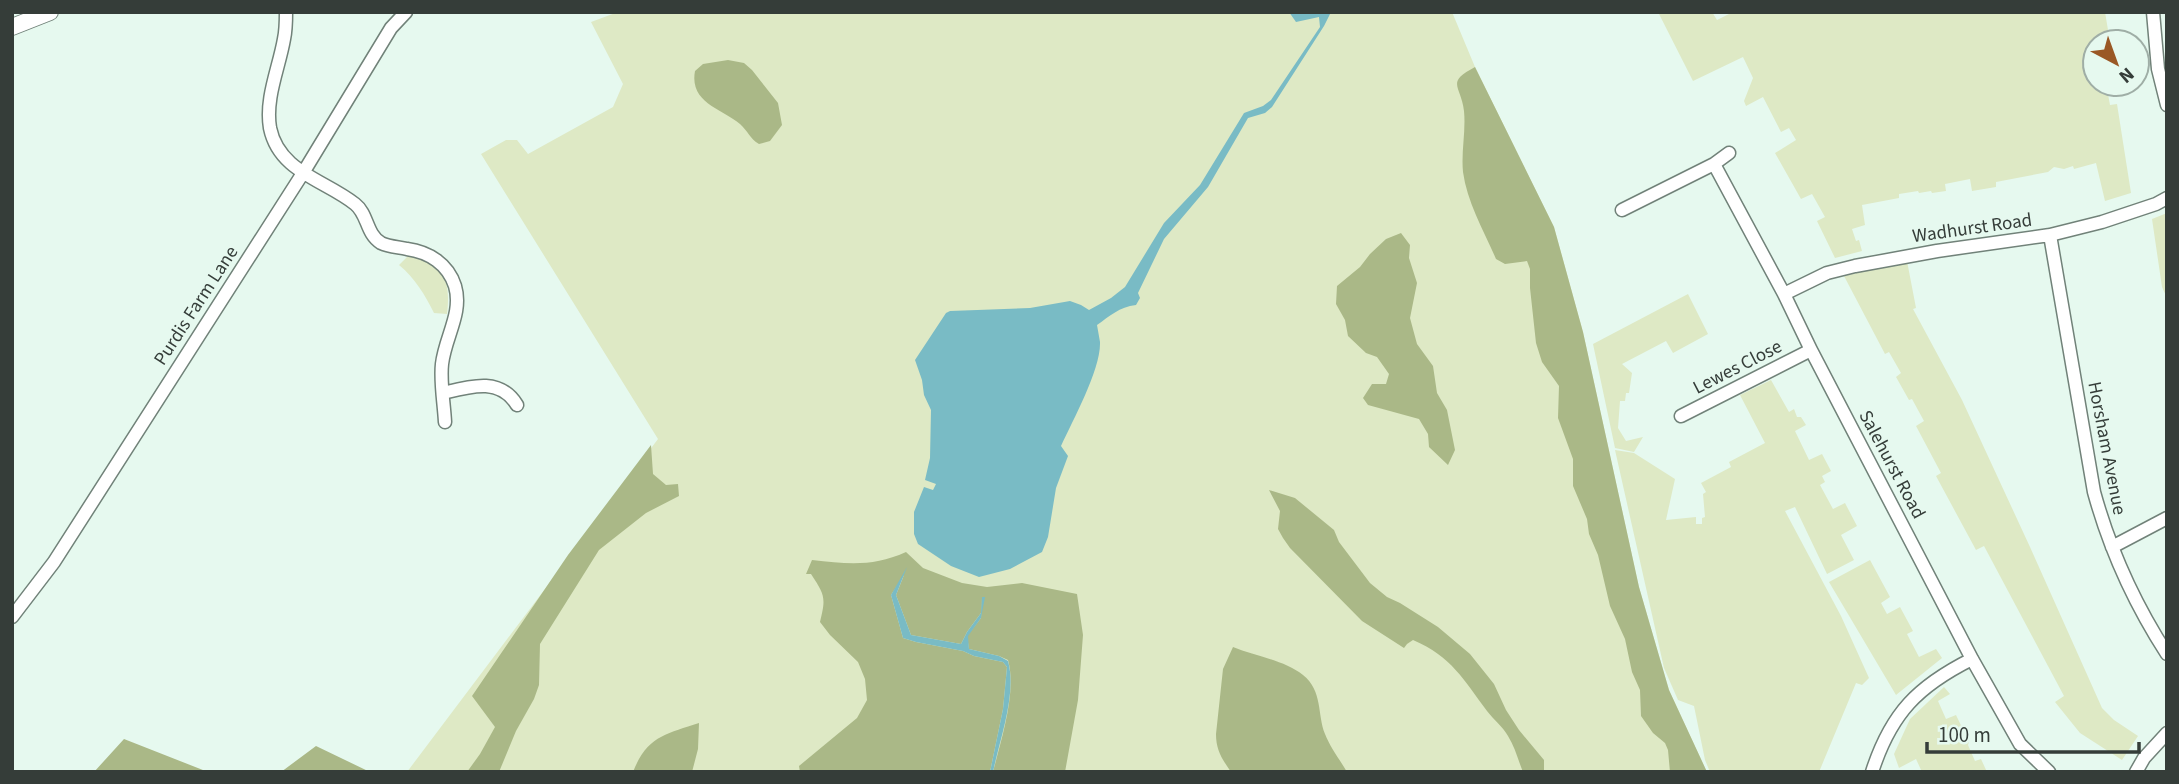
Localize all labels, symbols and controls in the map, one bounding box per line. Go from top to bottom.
north arrow [2081,28,2151,98]
text: N [2113,60,2140,89]
street label: Wadhurst Road [1911,207,2034,250]
street label: Purdis Farm Lane [147,241,245,371]
street label: Lewes Close [1688,333,1787,401]
street label: Horsham Avenue [2080,379,2133,517]
street label: Salehurst Road [1852,405,1932,524]
scale bar [1927,710,2139,754]
text: 100 m [1938,720,1991,750]

